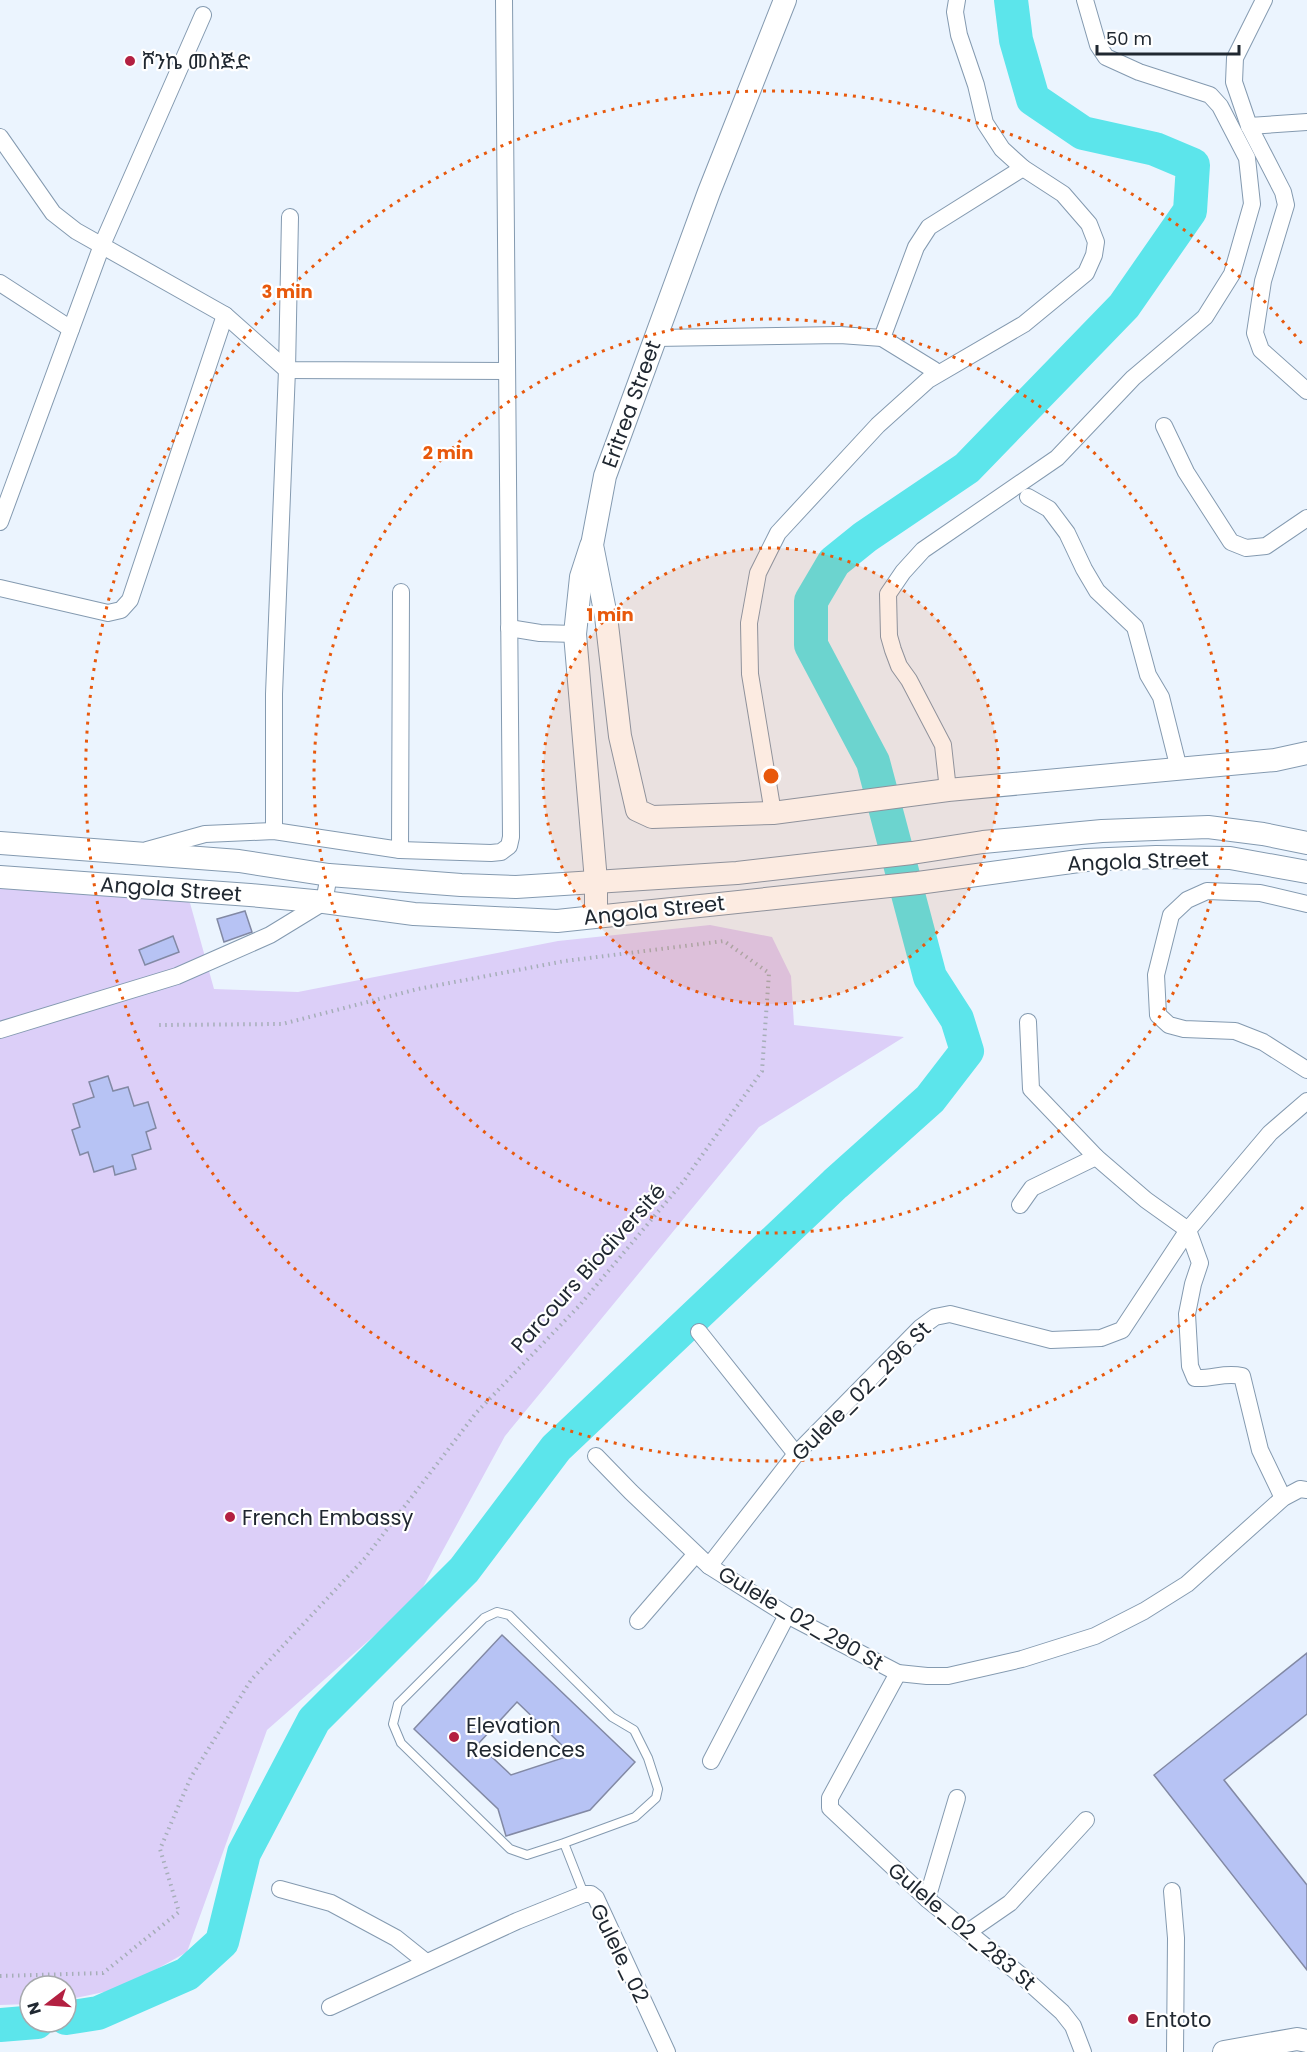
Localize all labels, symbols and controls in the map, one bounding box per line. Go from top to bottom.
scale bar [1097,18,1240,56]
text: 50 m [1106,26,1152,51]
place label: ሾንኬ መስጅድ [142,47,250,76]
marker: ሾንኬ መስጅድ [123,54,137,68]
text: 3 min [261,279,313,304]
street label: Eritrea Street [595,336,667,472]
text: 2 min [423,440,473,465]
text: 1 min [586,602,634,627]
centre of rings [761,766,781,786]
street label: Angola Street [1067,844,1209,878]
street label: Angola Street [99,870,243,908]
street label: Angola Street [582,888,726,932]
street label: Parcours Biodiversité [504,1177,672,1359]
street label: Gulele_02_296 St [785,1315,937,1467]
place label: French Embassy [242,1503,413,1532]
marker: French Embassy [223,1510,237,1524]
street label: Gulele_02_290 St [713,1559,889,1677]
place label: Elevation Residences [466,1711,585,1764]
marker: Elevation Residences [447,1730,461,1744]
street label: Gulele_02_283 St [882,1855,1042,1997]
street label: Gulele_02 [584,1899,656,2007]
north arrow [18,1974,78,2034]
text: N [21,1999,47,2017]
place label: Entoto [1145,2005,1211,2034]
marker: Entoto [1126,2012,1140,2026]

